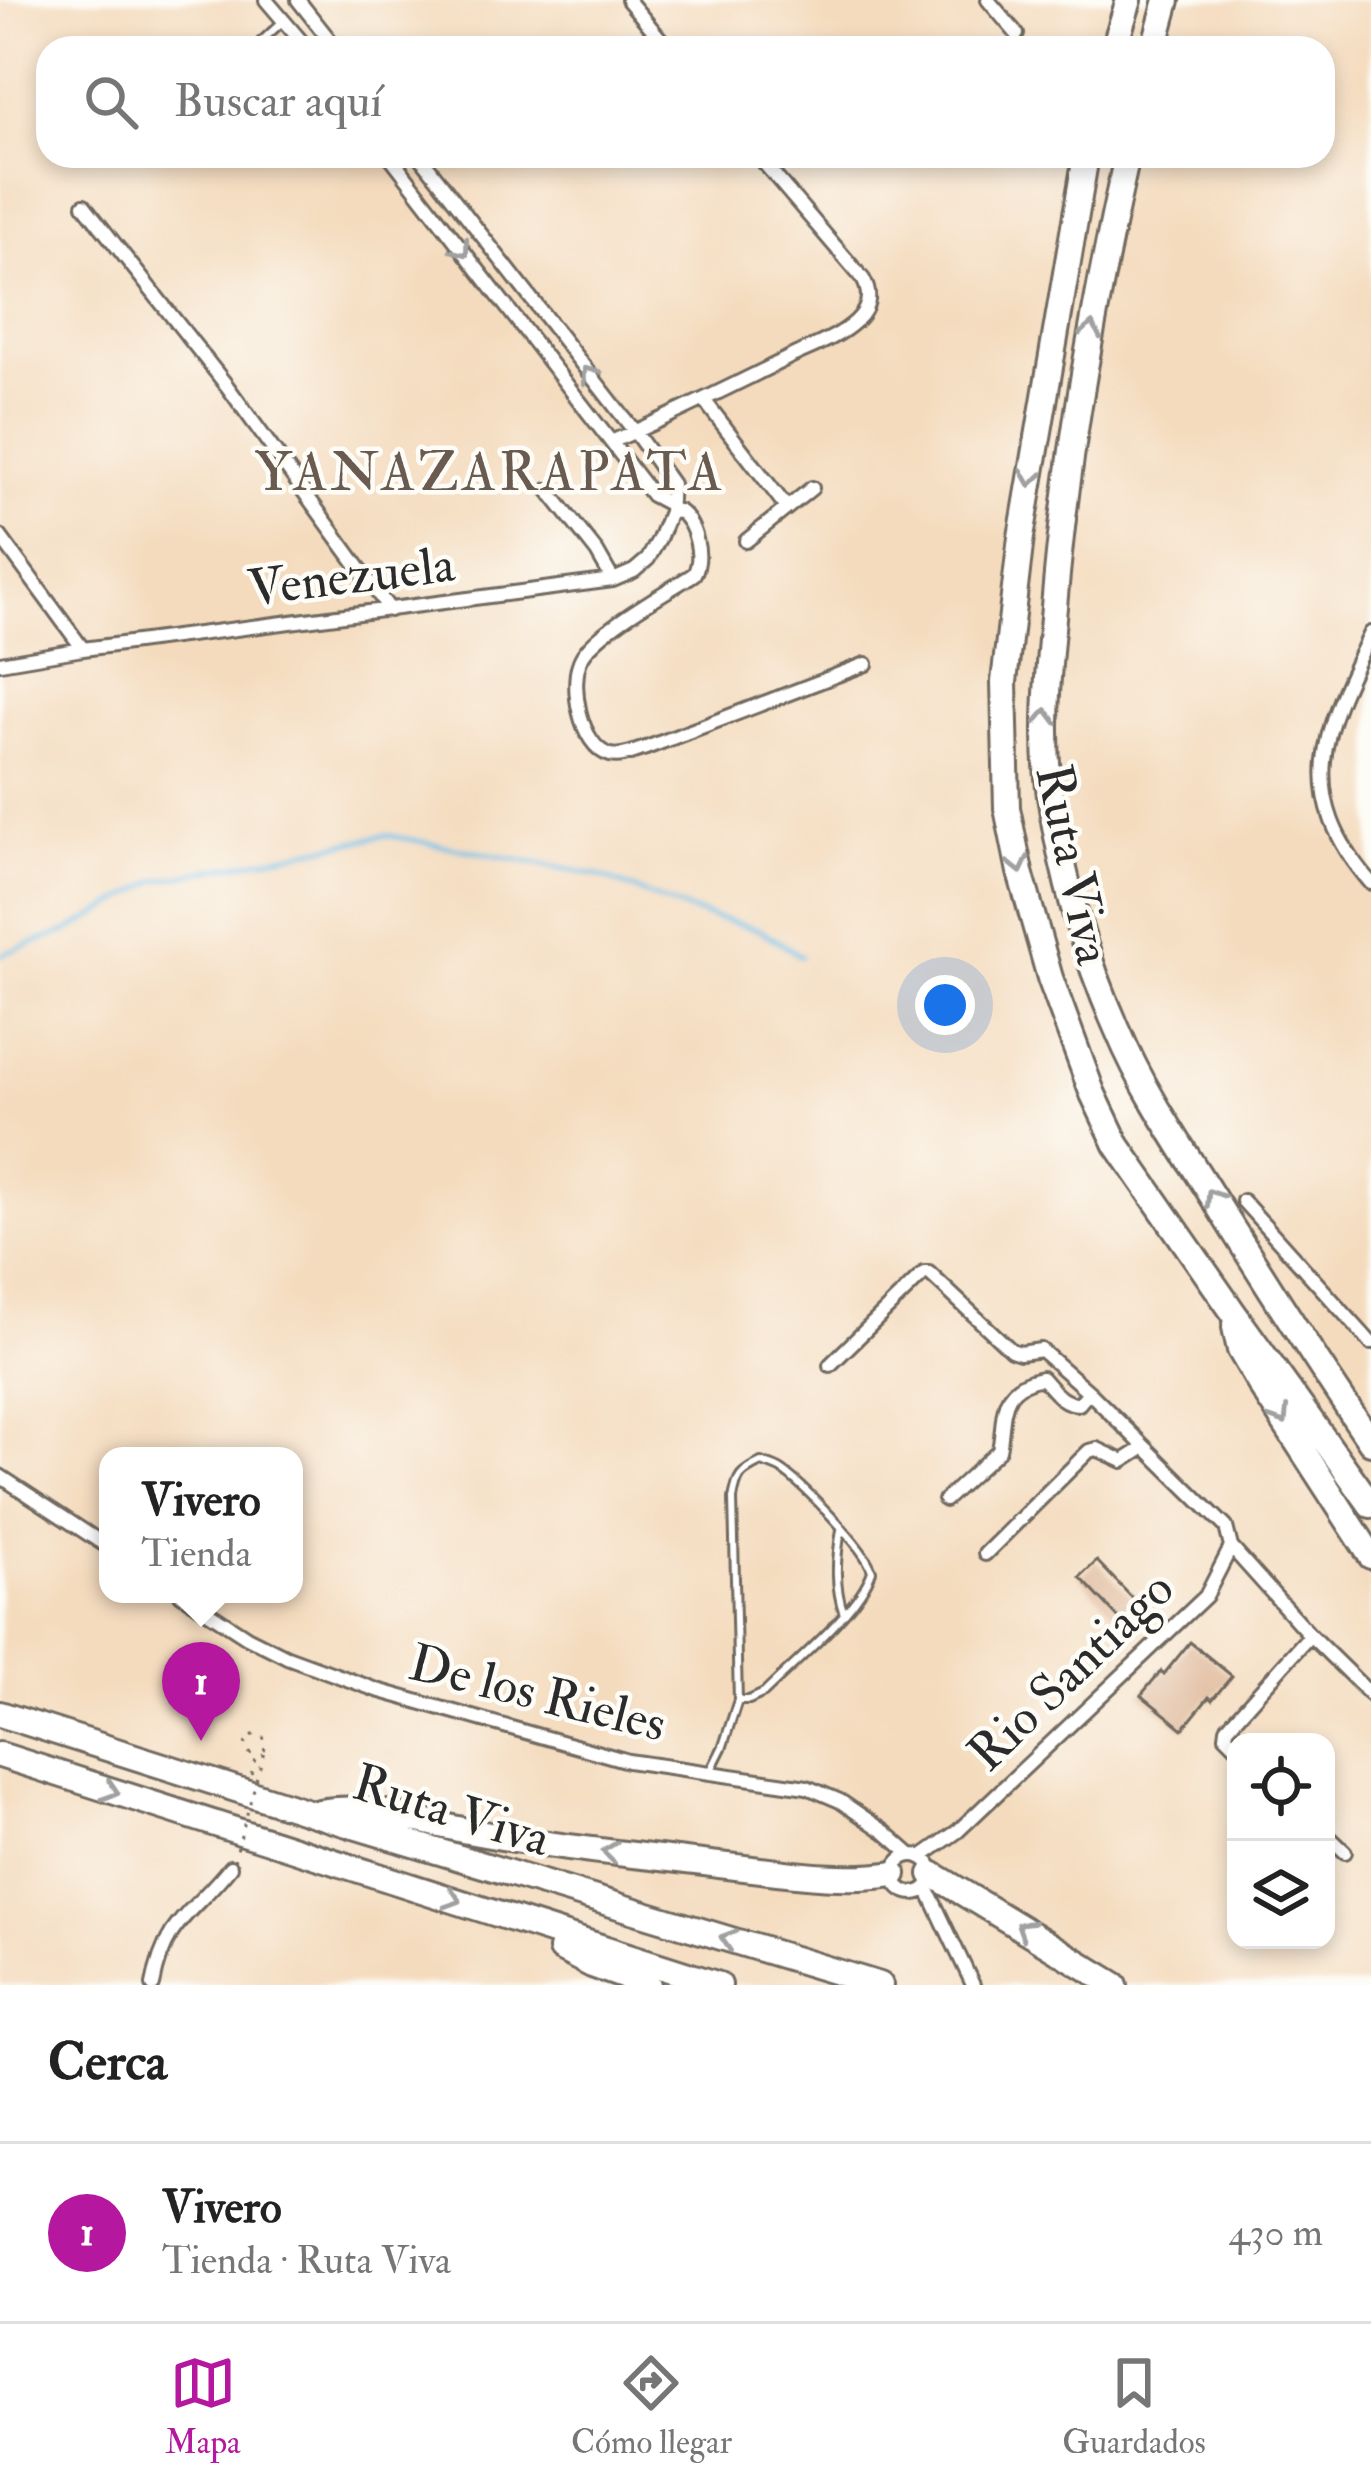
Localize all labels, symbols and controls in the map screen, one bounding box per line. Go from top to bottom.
search box [36,36,1335,168]
icon: search [78,69,144,135]
text: Buscar aquí [174,74,382,130]
one-way arrow [448,235,469,257]
one-way arrow [1077,321,1103,341]
one-way arrow [582,365,603,387]
district label: YANAZARAPATA [255,439,725,507]
one-way arrow [1019,468,1044,488]
street label: Venezuela [245,532,459,621]
one-way arrow [1032,707,1058,726]
street label: Ruta Viva [1021,759,1126,971]
one-way arrow [1005,855,1030,875]
your location [915,975,975,1035]
one-way arrow [1205,1188,1227,1210]
one-way arrow [1266,1404,1289,1426]
popup [99,1447,303,1603]
text: Vivero [141,1473,261,1529]
text: Tienda [141,1529,251,1578]
street label: Rio Santiago [955,1558,1188,1785]
street label: De los Rieles [403,1631,672,1757]
pin: 1 [162,1642,240,1741]
map controls [1227,1733,1335,1949]
button: locate [1227,1733,1335,1841]
street label: Ruta Viva [345,1751,559,1871]
one-way arrow [100,1776,121,1801]
one-way arrow [600,1840,619,1865]
button: layers [1227,1841,1335,1949]
one-way arrow [442,1885,463,1910]
one-way arrow [1015,1920,1037,1943]
one-way arrow [718,1928,739,1953]
text: Cerca [48,2031,167,2095]
text: Vivero [162,2180,282,2236]
text: 1 [80,2208,94,2257]
text: 430 m [1229,2208,1323,2257]
text: Tienda · Ruta Viva [162,2236,451,2285]
tab: Mapa [165,2350,241,2463]
tab: Cómo llegar [571,2350,732,2463]
tab: Guardados [1062,2350,1206,2463]

